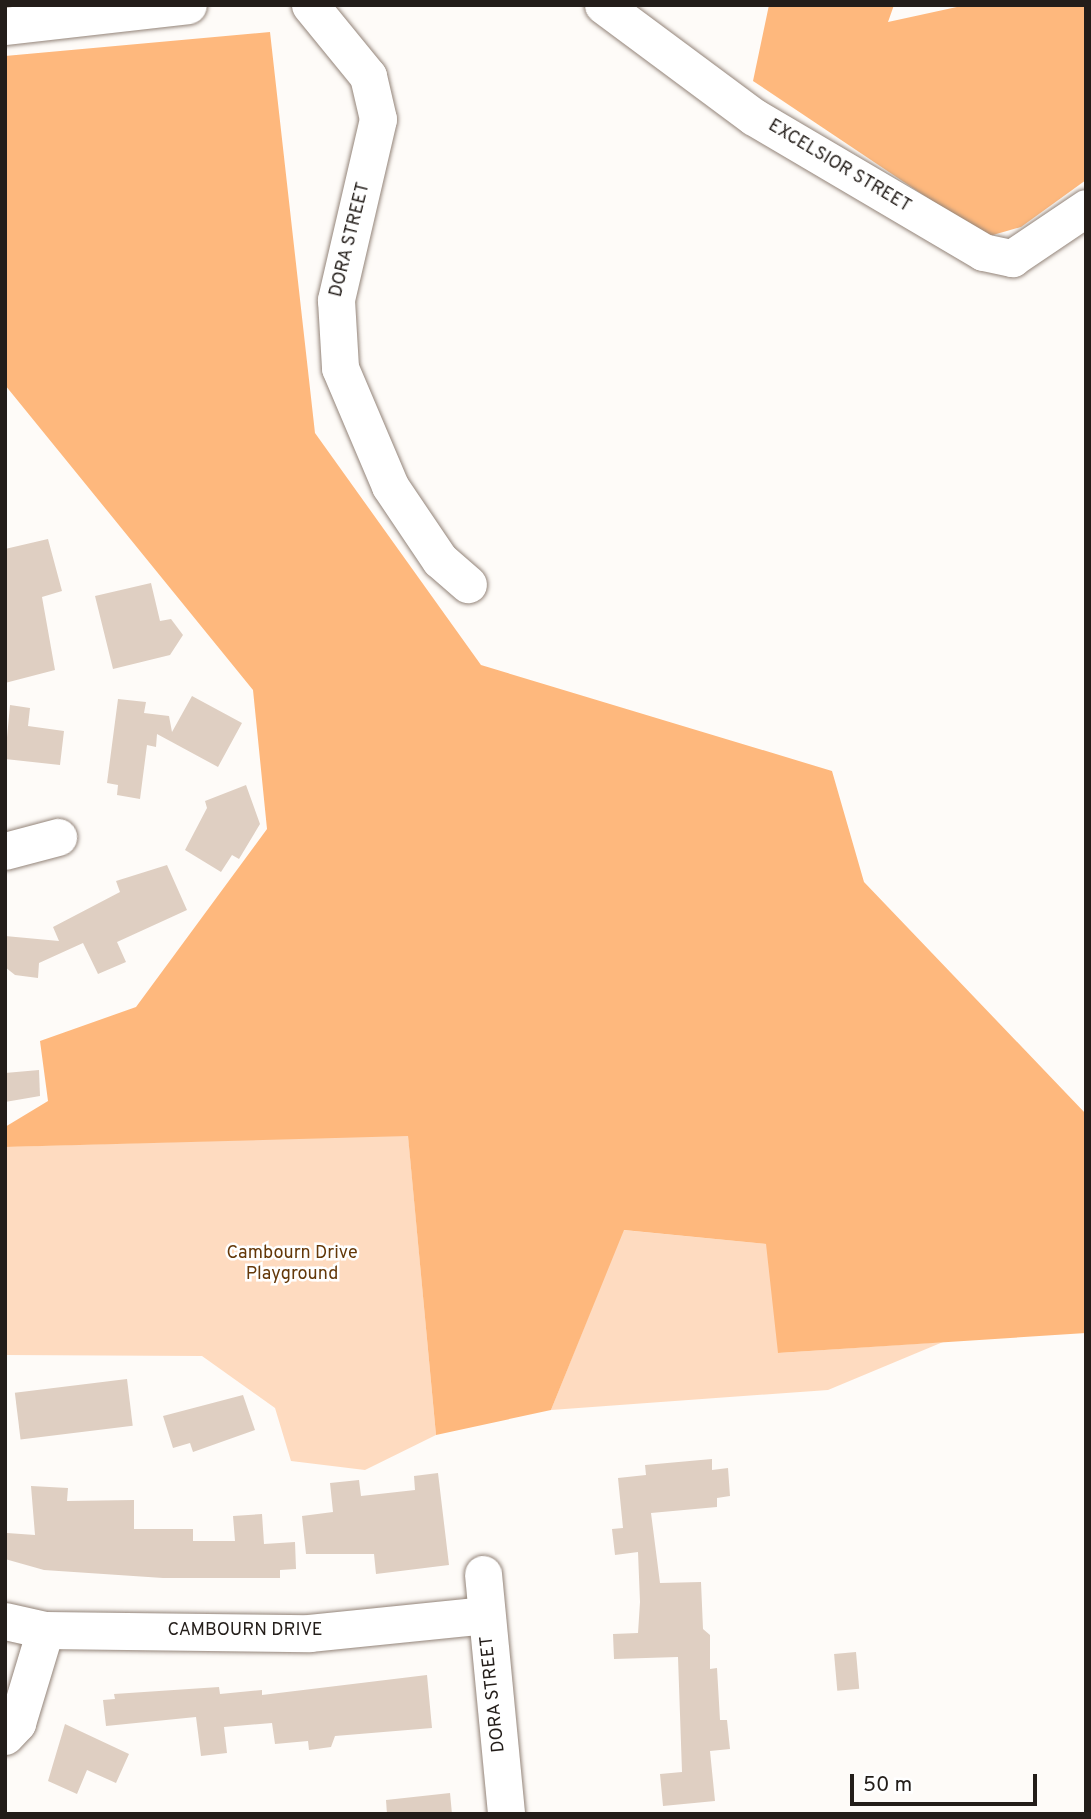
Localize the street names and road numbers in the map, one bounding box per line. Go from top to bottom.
street label: EXCELSIOR STREET [764,116,914,218]
street label: DORA STREET [326,180,376,300]
street label: CAMBOURN DRIVE [167,1620,323,1642]
street label: DORA STREET [477,1634,511,1754]

